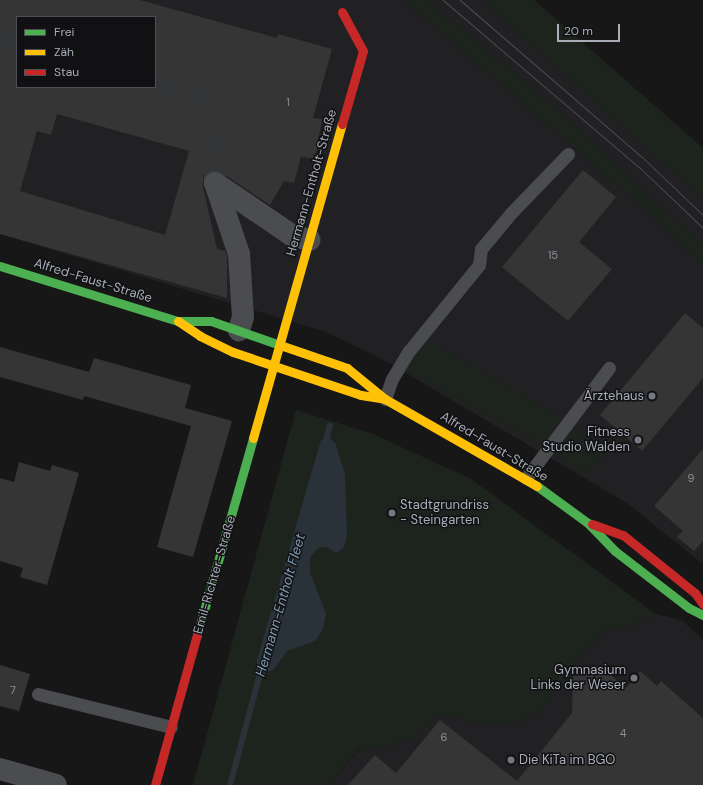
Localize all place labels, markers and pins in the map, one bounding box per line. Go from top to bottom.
place label: Ärztehaus [584,388,644,404]
marker: Ärztehaus [647,391,657,401]
place label: Fitness Studio Walden [543,425,630,456]
marker: Fitness Studio Walden [633,435,643,445]
place label: Stadtgrundriss - Steingarten [400,498,489,529]
marker: Stadtgrundriss - Steingarten [387,508,397,518]
place label: Gymnasium Links der Weser [531,663,626,694]
marker: Gymnasium Links der Weser [629,673,639,683]
place label: Die KiTa im BGO [519,752,615,768]
marker: Die KiTa im BGO [506,755,516,765]

